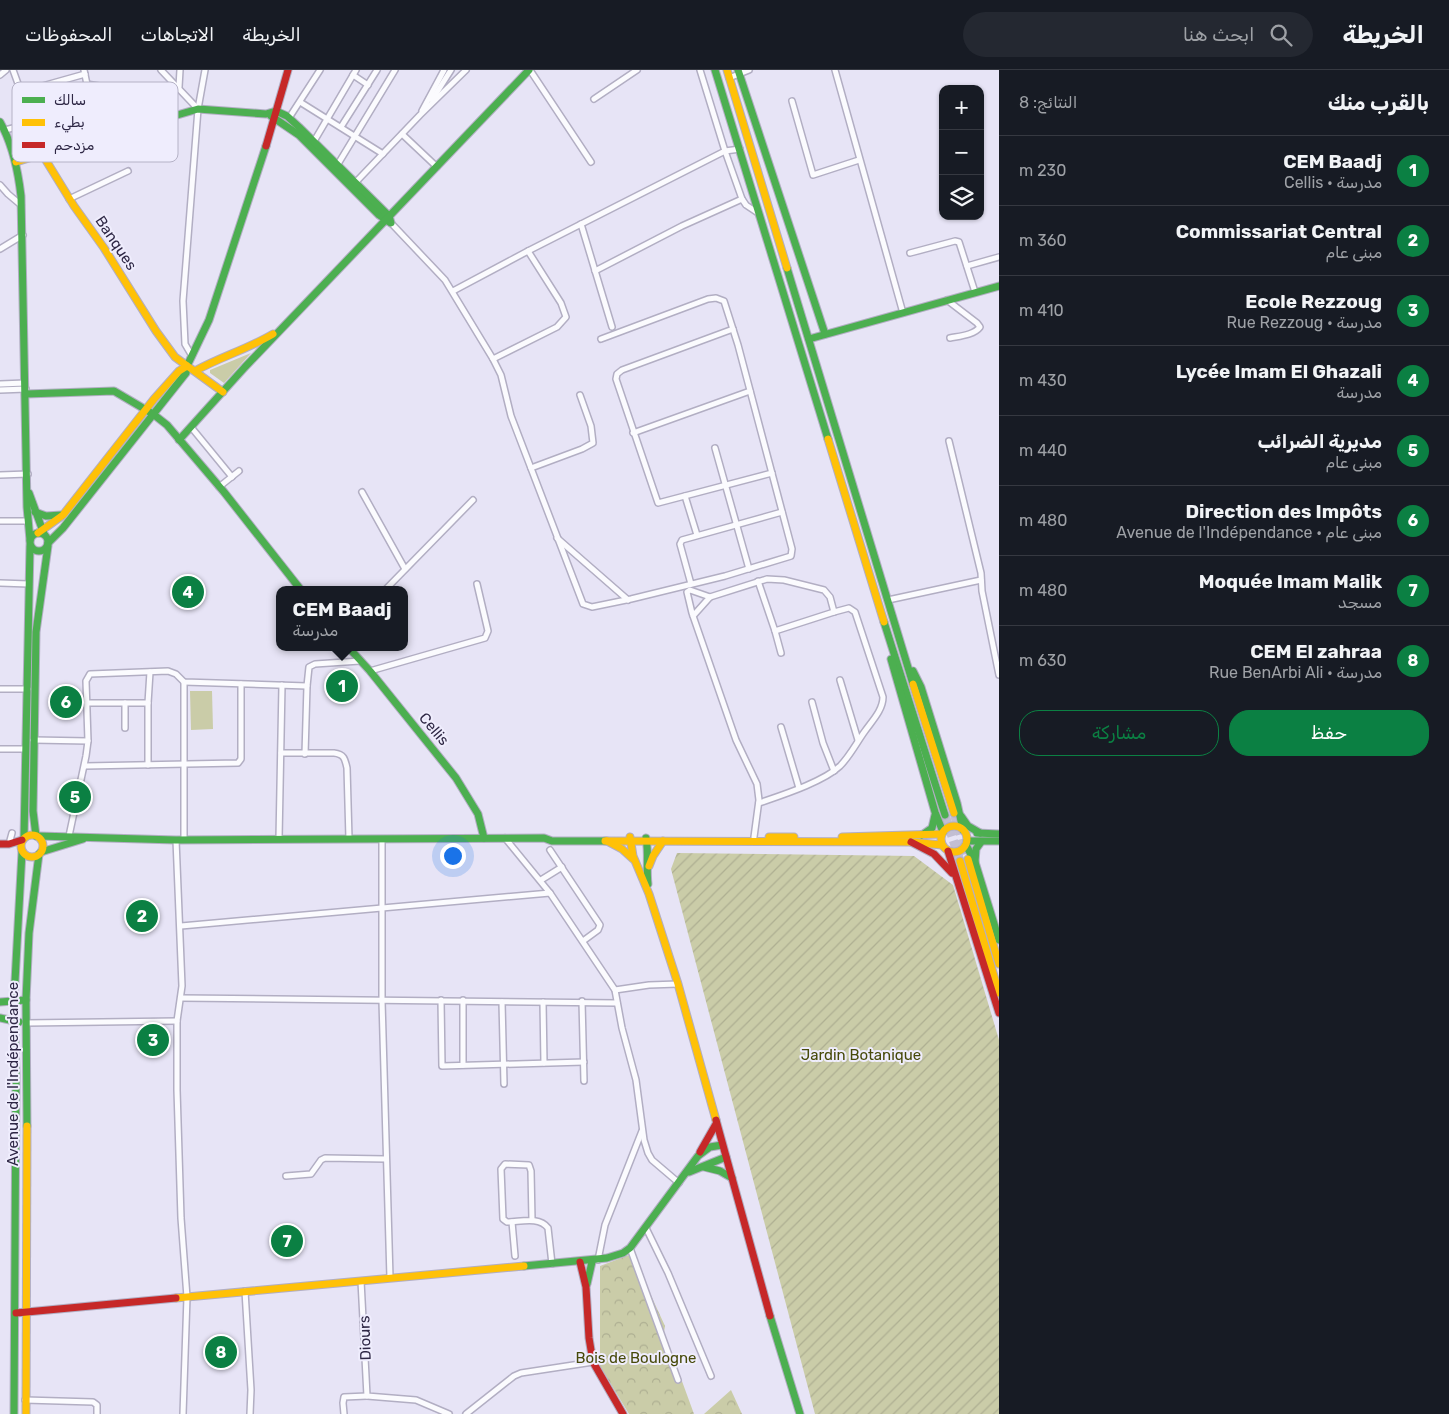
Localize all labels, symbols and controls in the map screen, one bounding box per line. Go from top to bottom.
search box [963,12,1313,57]
icon: search [1267,21,1295,49]
text: الخريطة [1343,21,1424,49]
text: ابحث هنا [1183,23,1255,46]
text: المحفوظات [25,24,112,46]
text: الاتجاهات [140,24,214,46]
text: الخريطة [242,24,301,46]
legend [12,82,178,162]
map controls [939,85,984,220]
button: + [939,85,984,130]
text: بالقرب منك [1328,90,1429,115]
text: سالك [54,92,86,109]
text: النتائج: 8 [1019,93,1077,112]
text: بطيء [54,114,85,133]
button: − [939,130,984,175]
text: مزدحم [54,137,94,154]
text: CEM Baadj [1283,150,1382,173]
text: 230 m [1019,161,1066,180]
text: 1 [1409,161,1417,180]
text: مدرسة · Cellis [1284,173,1382,192]
button: layers [939,175,984,220]
street label: Banques [91,213,141,274]
text: Commissariat Central [1176,220,1382,243]
text: 360 m [1019,231,1067,250]
text: 2 [1408,231,1418,250]
text: مبنى عام [1326,243,1382,262]
text: Ecole Rezzoug [1245,290,1382,313]
text: 410 m [1019,301,1064,320]
text: 3 [1408,301,1418,320]
text: مدرسة · Rue Rezzoug [1227,313,1382,332]
text: Lycée Imam El Ghazali [1176,360,1382,383]
text: 430 m [1019,371,1067,390]
text: 4 [1408,371,1418,390]
text: مدرسة [1337,383,1382,402]
text: مديرية الضرائب [1258,430,1382,453]
text: 440 m [1019,441,1067,460]
text: 5 [1408,441,1418,460]
text: مبنى عام [1326,453,1382,472]
text: Direction des Impôts [1185,500,1382,523]
text: 480 m [1019,511,1067,530]
text: 6 [1408,511,1418,530]
text: مبنى عام · Avenue de l'Indépendance [1116,523,1382,542]
text: Moquée Imam Malik [1199,570,1382,593]
pin: 4 [172,573,204,611]
text: 480 m [1019,581,1067,600]
text: 7 [1408,581,1418,600]
popup [276,586,408,651]
text: مسجد [1338,593,1382,612]
text: CEM Baadj [293,598,391,621]
text: مدرسة [293,621,338,640]
text: CEM El zahraa [1250,640,1382,663]
text: 630 m [1019,651,1067,670]
text: 8 [1408,651,1418,670]
text: مدرسة · Rue BenArbi Ali [1209,663,1382,682]
pin: 1 [326,667,358,705]
pin: 6 [50,683,82,721]
street label: Cellis [415,709,453,749]
button: مشاركة [1019,710,1219,756]
button: حفظ [1229,710,1429,756]
pin: 5 [59,778,91,816]
your location [440,843,466,869]
pin: 2 [126,897,158,935]
street label: Avenue de l'Indépendance [4,982,22,1166]
pin: 3 [137,1021,169,1059]
park label: Jardin Botanique [801,1046,921,1064]
pin: 7 [271,1222,303,1260]
street label: Diours [355,1315,375,1361]
pin: 8 [205,1333,237,1371]
park label: Bois de Boulogne [576,1349,696,1367]

